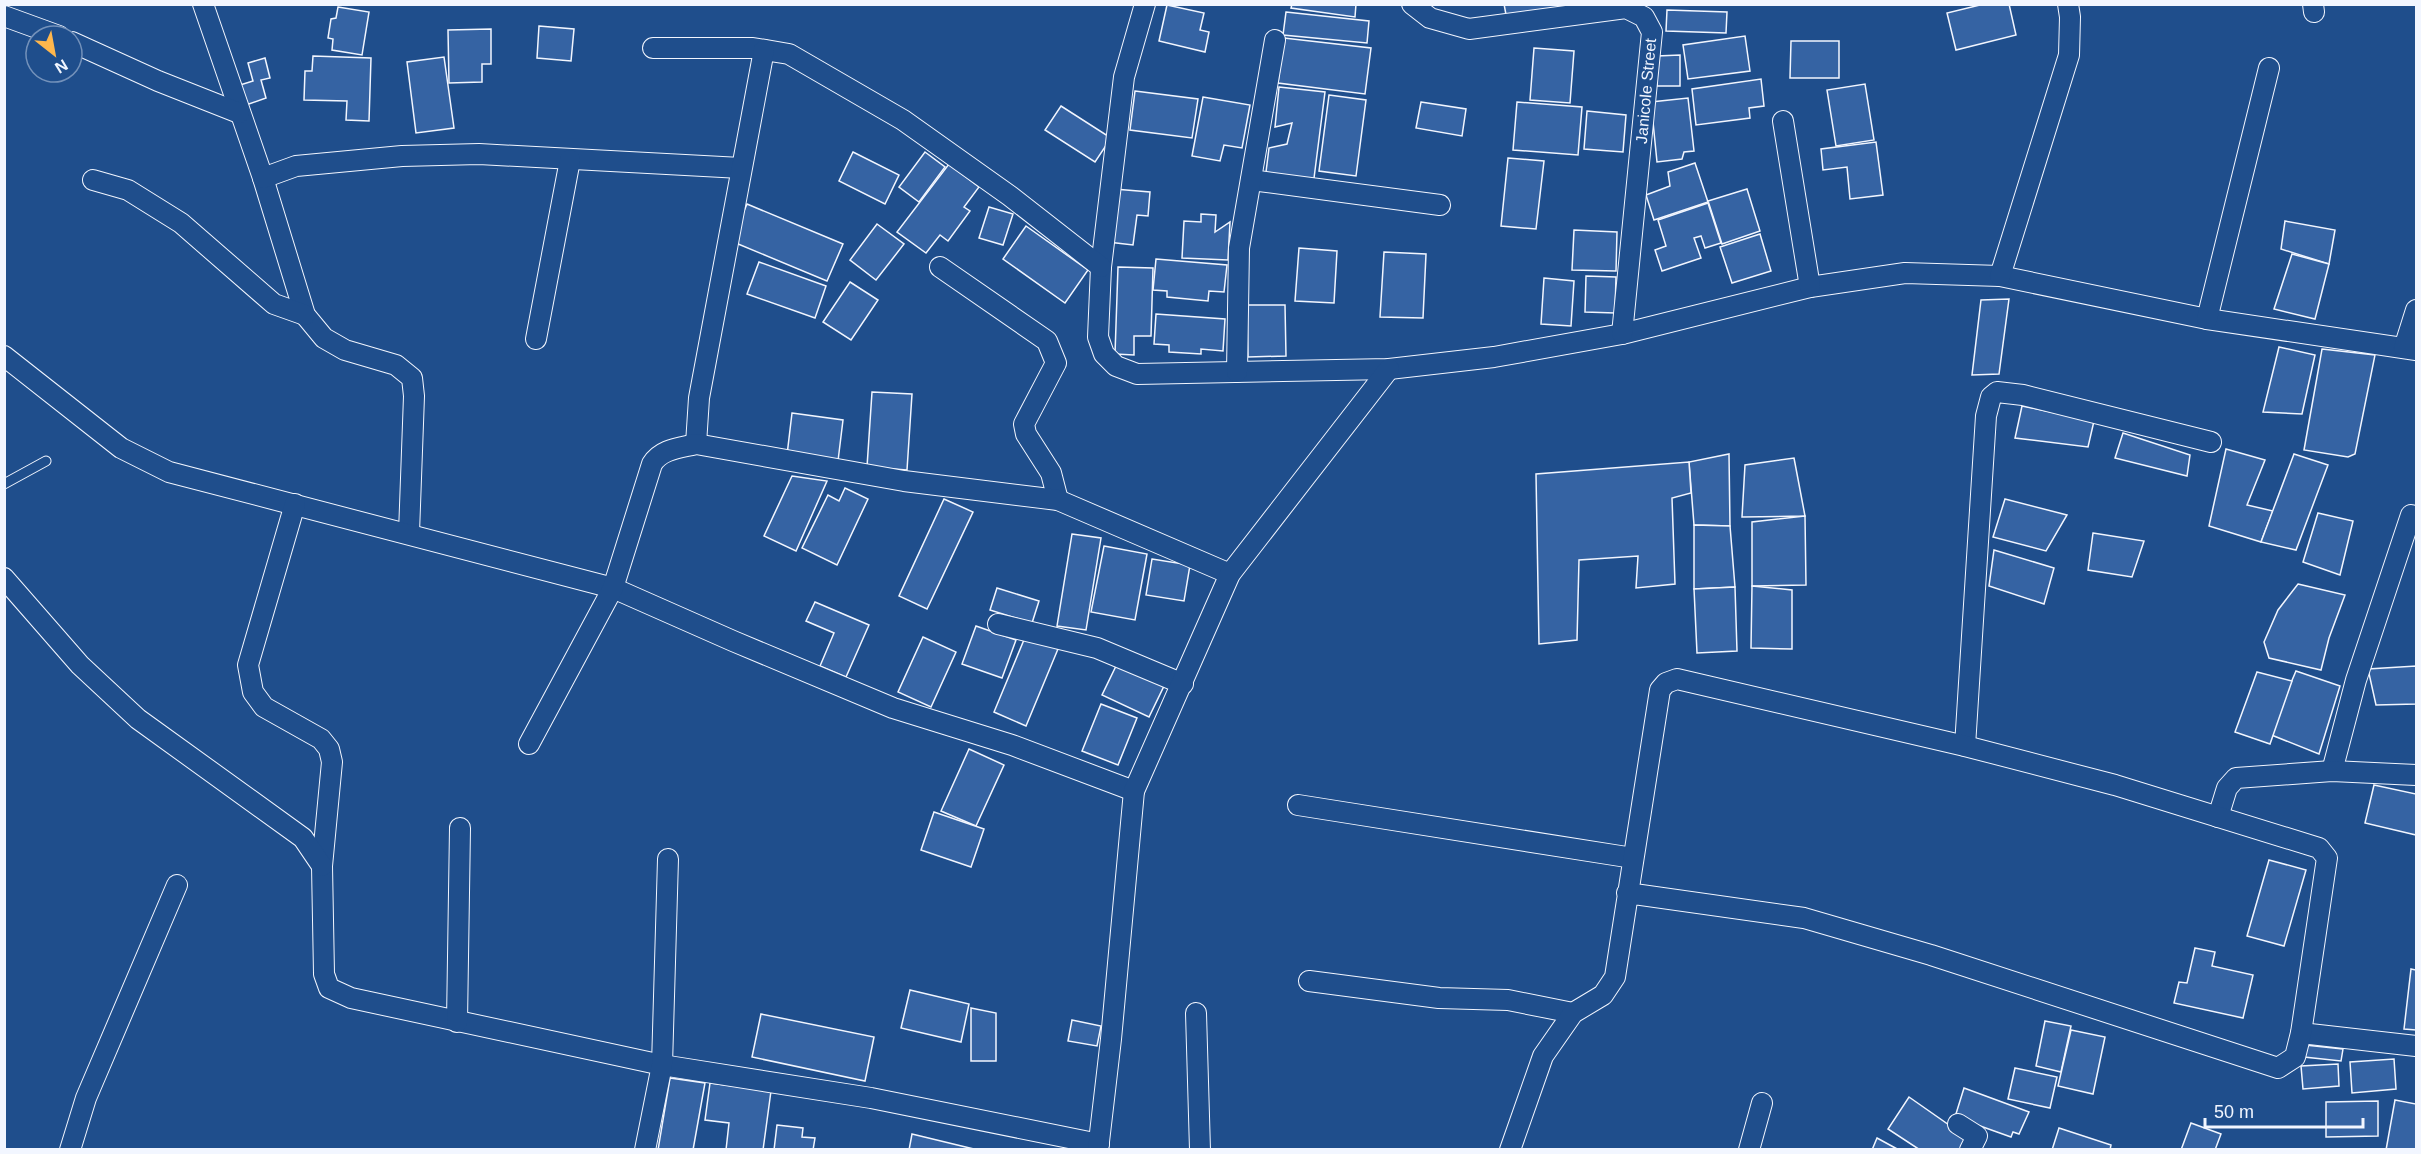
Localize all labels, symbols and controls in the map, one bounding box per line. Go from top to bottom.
north arrow [24,24,84,84]
street label: Janicole Street [1633,37,1659,144]
text: N [52,56,71,77]
scale bar [2205,1091,2362,1129]
text: 50 m [2214,1102,2254,1122]

